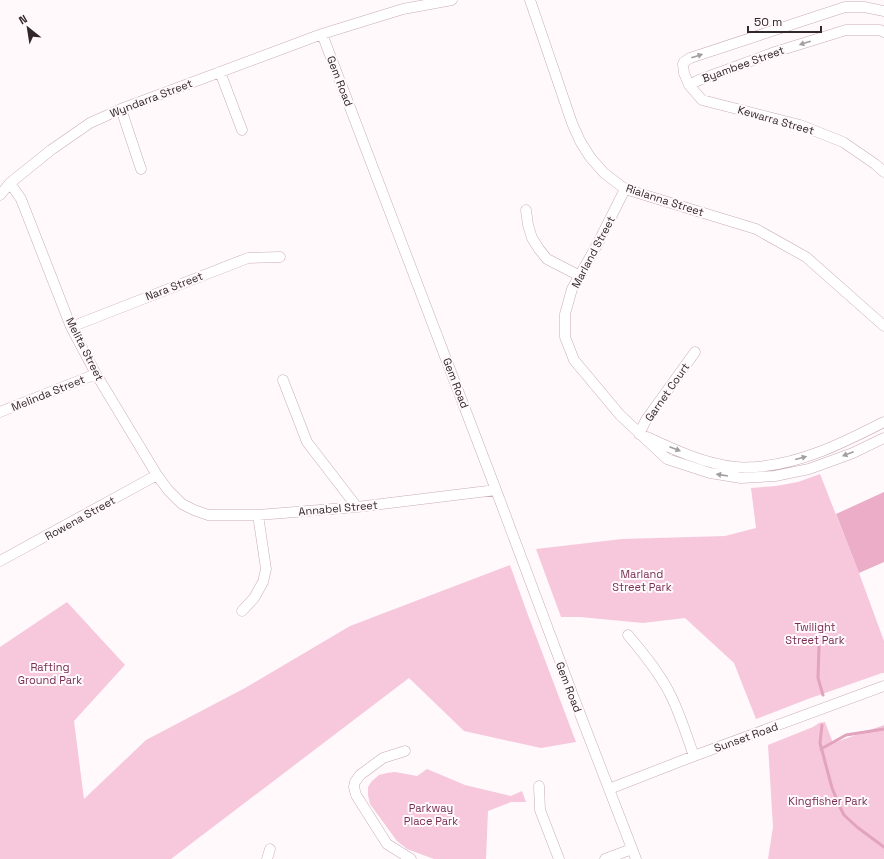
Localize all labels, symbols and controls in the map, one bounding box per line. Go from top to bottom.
north arrow [8,8,48,48]
scale bar [748,8,821,34]
text: N [16,11,30,27]
text: 50 m [754,14,782,30]
one-way arrow [799,40,811,46]
street label: Byambee Street [700,43,786,85]
one-way arrow [692,53,704,59]
street label: Gem Road [324,54,356,108]
street label: Wyndarra Street [108,76,194,120]
street label: Kewarra Street [736,102,816,138]
street label: Rialanna Street [624,181,706,219]
street label: Marland Street [568,214,618,290]
street label: Nara Street [143,269,205,303]
street label: Melita Street [63,315,107,383]
street label: Gem Road [440,356,472,410]
street label: Garnet Court [642,360,692,424]
street label: Melinda Street [9,372,87,414]
one-way arrow [670,447,682,453]
one-way arrow [842,452,854,458]
one-way arrow [795,455,807,461]
one-way arrow [716,472,728,478]
street label: Rowena Street [42,493,118,543]
street label: Annabel Street [298,498,378,518]
park label: Marland Street Park [612,567,672,594]
park label: Twilight Street Park [785,620,845,647]
park label: Rafting Ground Park [18,660,82,687]
street label: Gem Road [553,660,585,714]
street label: Sunset Road [712,719,780,755]
park label: Kingfisher Park [788,794,868,808]
park label: Parkway Place Park [404,801,458,828]

